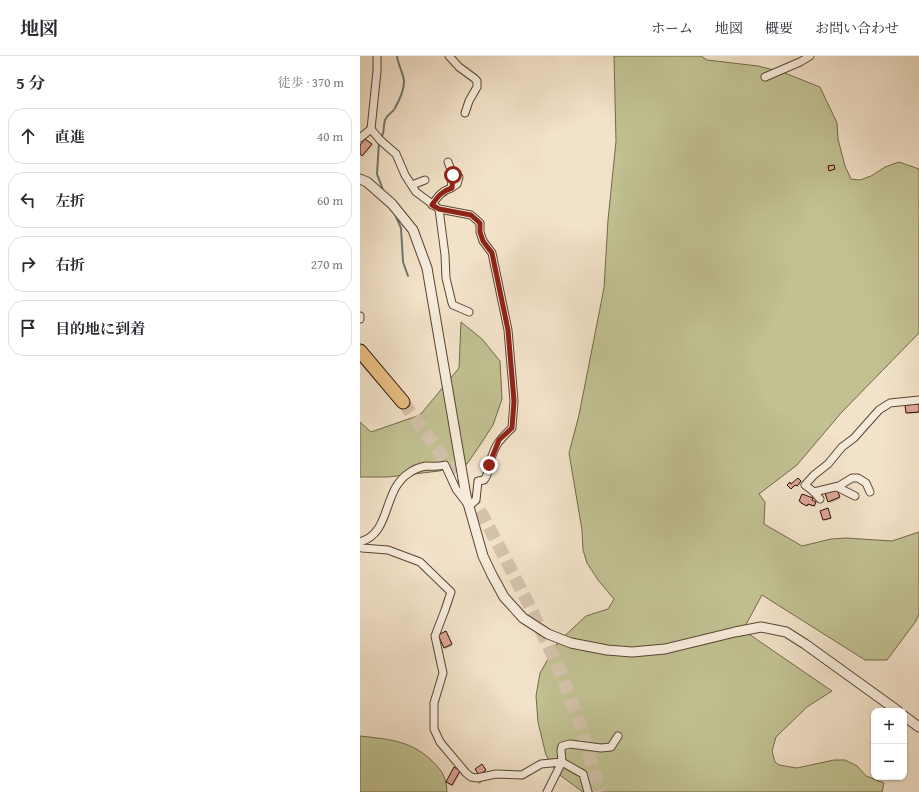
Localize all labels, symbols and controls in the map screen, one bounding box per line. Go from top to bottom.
text: 地図 [20,14,58,42]
text: ホーム [651,18,693,38]
text: 地図 [715,18,743,38]
text: 概要 [765,18,793,38]
text: お問い合わせ [815,18,899,38]
text: 5 分 [16,70,46,95]
text: 徒歩 · 370 m [278,73,344,92]
icon: ahead [17,125,39,147]
text: 直進 [55,126,85,147]
text: 40 m [317,127,343,146]
route start [444,166,462,184]
icon: left [17,189,39,211]
text: 左折 [55,190,85,211]
text: 60 m [317,191,343,210]
icon: right [17,253,39,275]
text: 右折 [55,254,85,275]
text: 270 m [311,255,343,274]
icon: arrive [17,317,39,339]
text: 目的地に到着 [55,318,145,339]
route end [480,456,498,474]
map controls [871,708,907,780]
button: + [871,708,907,744]
button: − [871,744,907,780]

